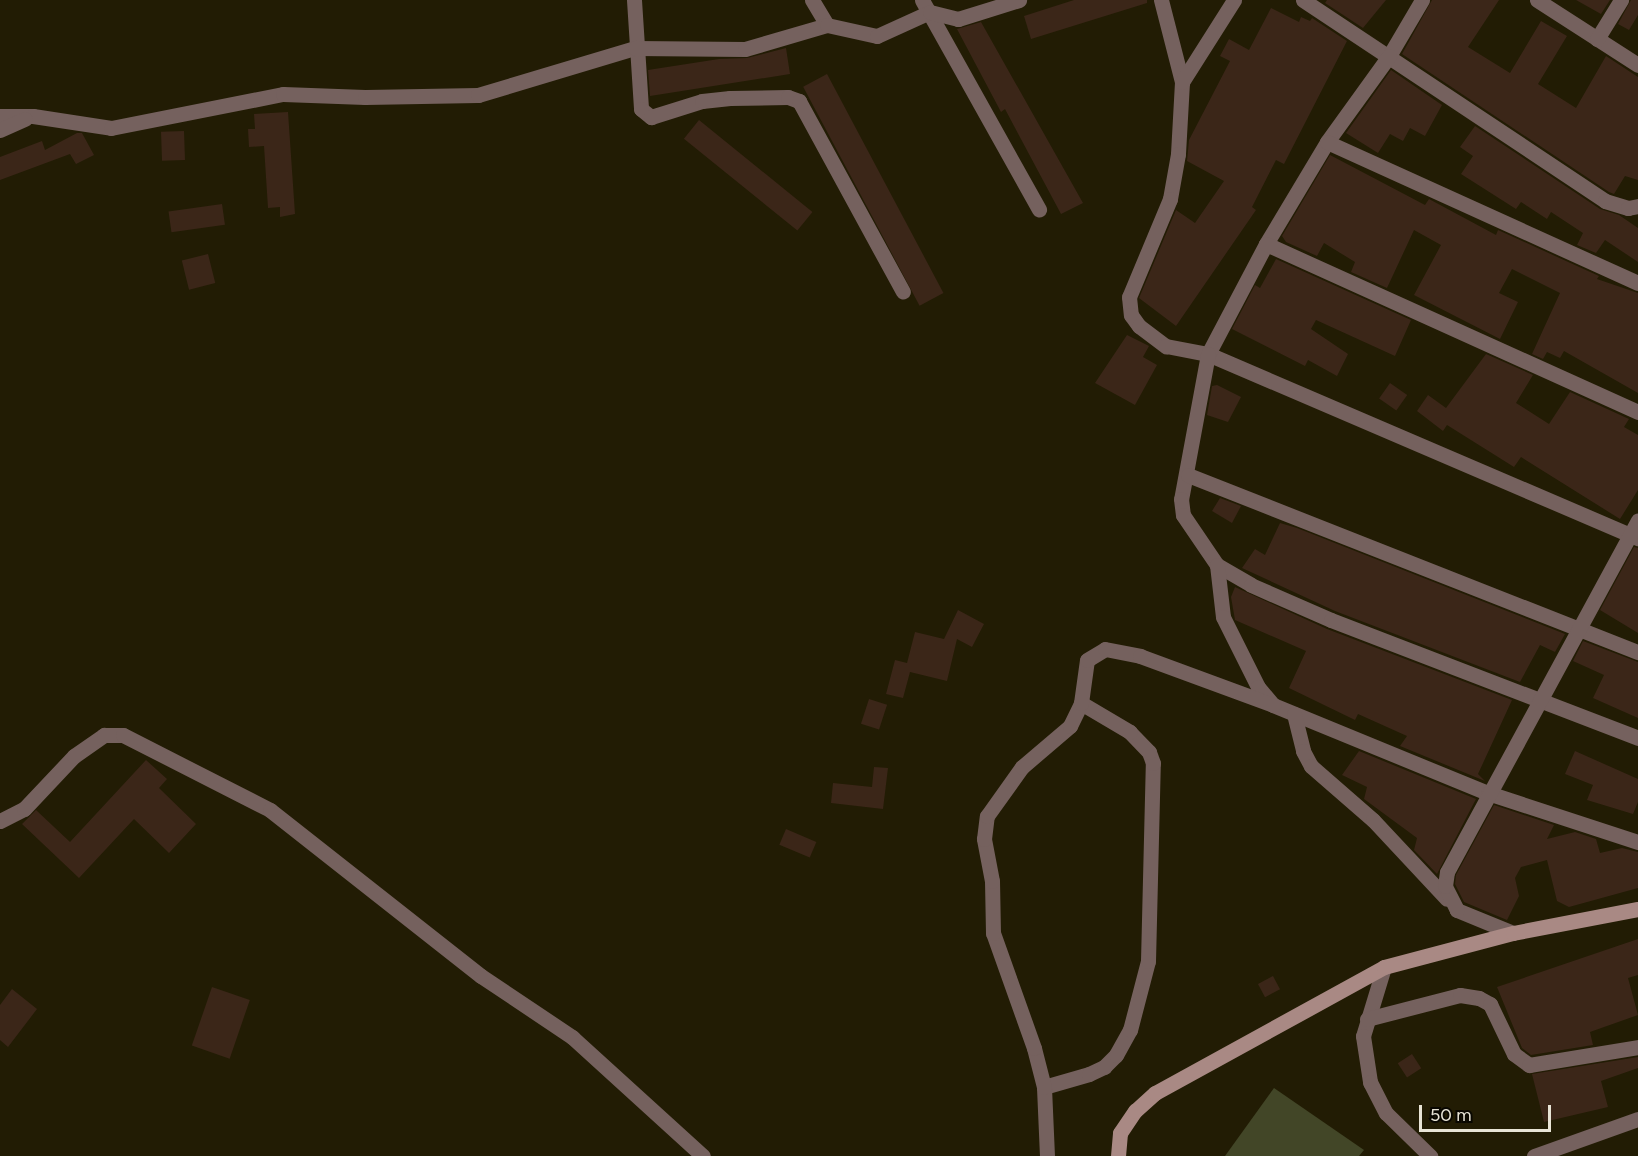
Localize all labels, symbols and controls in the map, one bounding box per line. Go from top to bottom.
scale bar [1422,1093,1554,1131]
text: 50 m [1430,1104,1472,1126]

